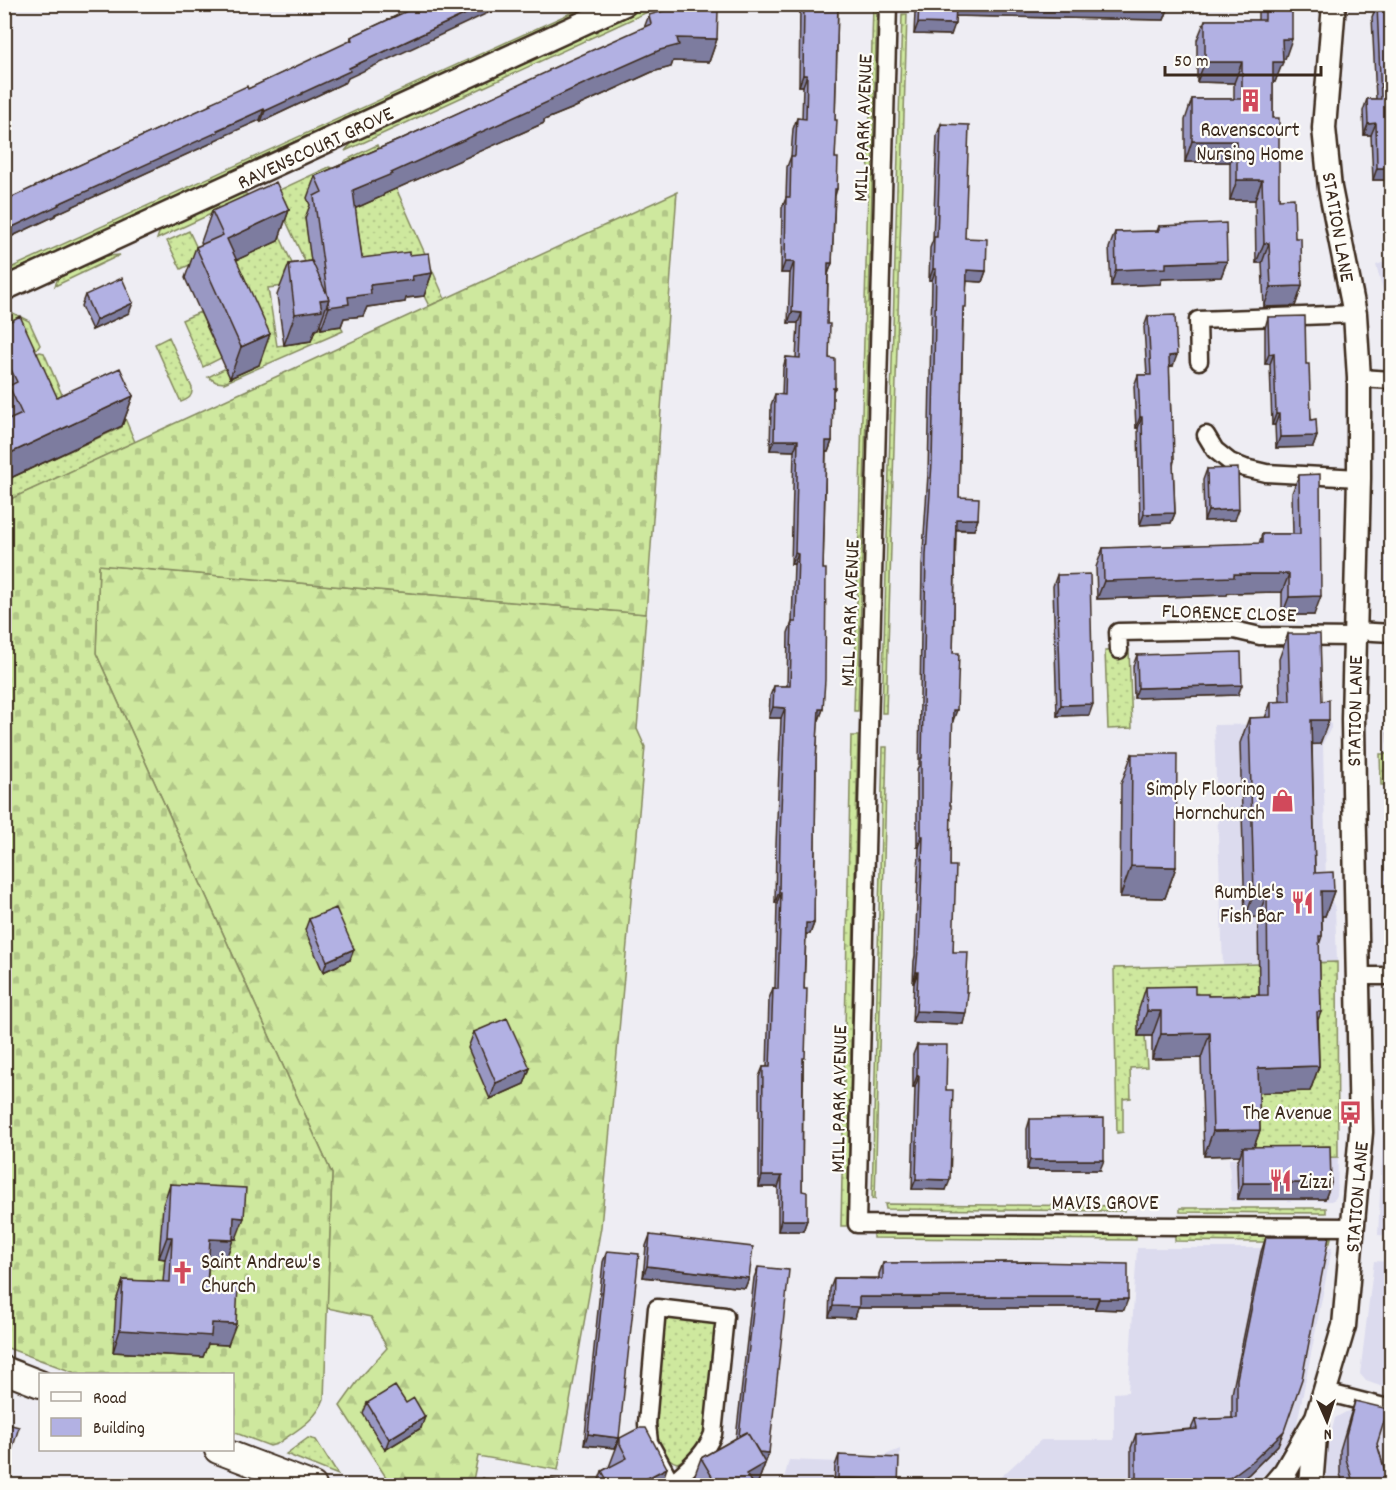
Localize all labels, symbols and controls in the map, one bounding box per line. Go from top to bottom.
scale bar [1165,39,1321,77]
text: 50 m [1174,50,1209,75]
street label: MILL PARK AVENUE [847,53,883,202]
building icon: Ravenscourt Nursing Home [1237,88,1263,114]
street label: RAVENSCOURT GROVE [233,100,400,199]
place label: Ravenscourt Nursing Home [1196,117,1304,171]
street label: STATION LANE [1312,170,1361,285]
street label: MILL PARK AVENUE [834,538,870,687]
street label: FLORENCE CLOSE [1161,598,1297,632]
street label: STATION LANE [1341,655,1373,767]
place label: Simply Flooring Hornchurch [1146,776,1265,830]
shop icon: Simply Flooring Hornchurch [1270,787,1296,813]
place label: Rumble's Fish Bar [1214,879,1284,933]
restaurant icon: Rumble's Fish Bar [1289,890,1315,916]
street label: MILL PARK AVENUE [825,1025,857,1173]
bus stop icon: The Avenue [1337,1099,1363,1125]
place label: The Avenue [1242,1100,1332,1130]
street label: STATION LANE [1339,1140,1379,1254]
restaurant icon: Zizzi [1268,1168,1294,1194]
place label: Zizzi [1299,1169,1332,1199]
street label: MAVIS GROVE [1052,1190,1159,1220]
place label: Saint Andrew's Church [201,1249,321,1303]
church icon: Saint Andrew's Church [170,1260,196,1286]
legend [39,1373,234,1451]
text: Road [93,1387,127,1412]
north arrow [1297,1391,1357,1451]
text: Building [93,1417,145,1442]
text: N [1323,1422,1332,1445]

